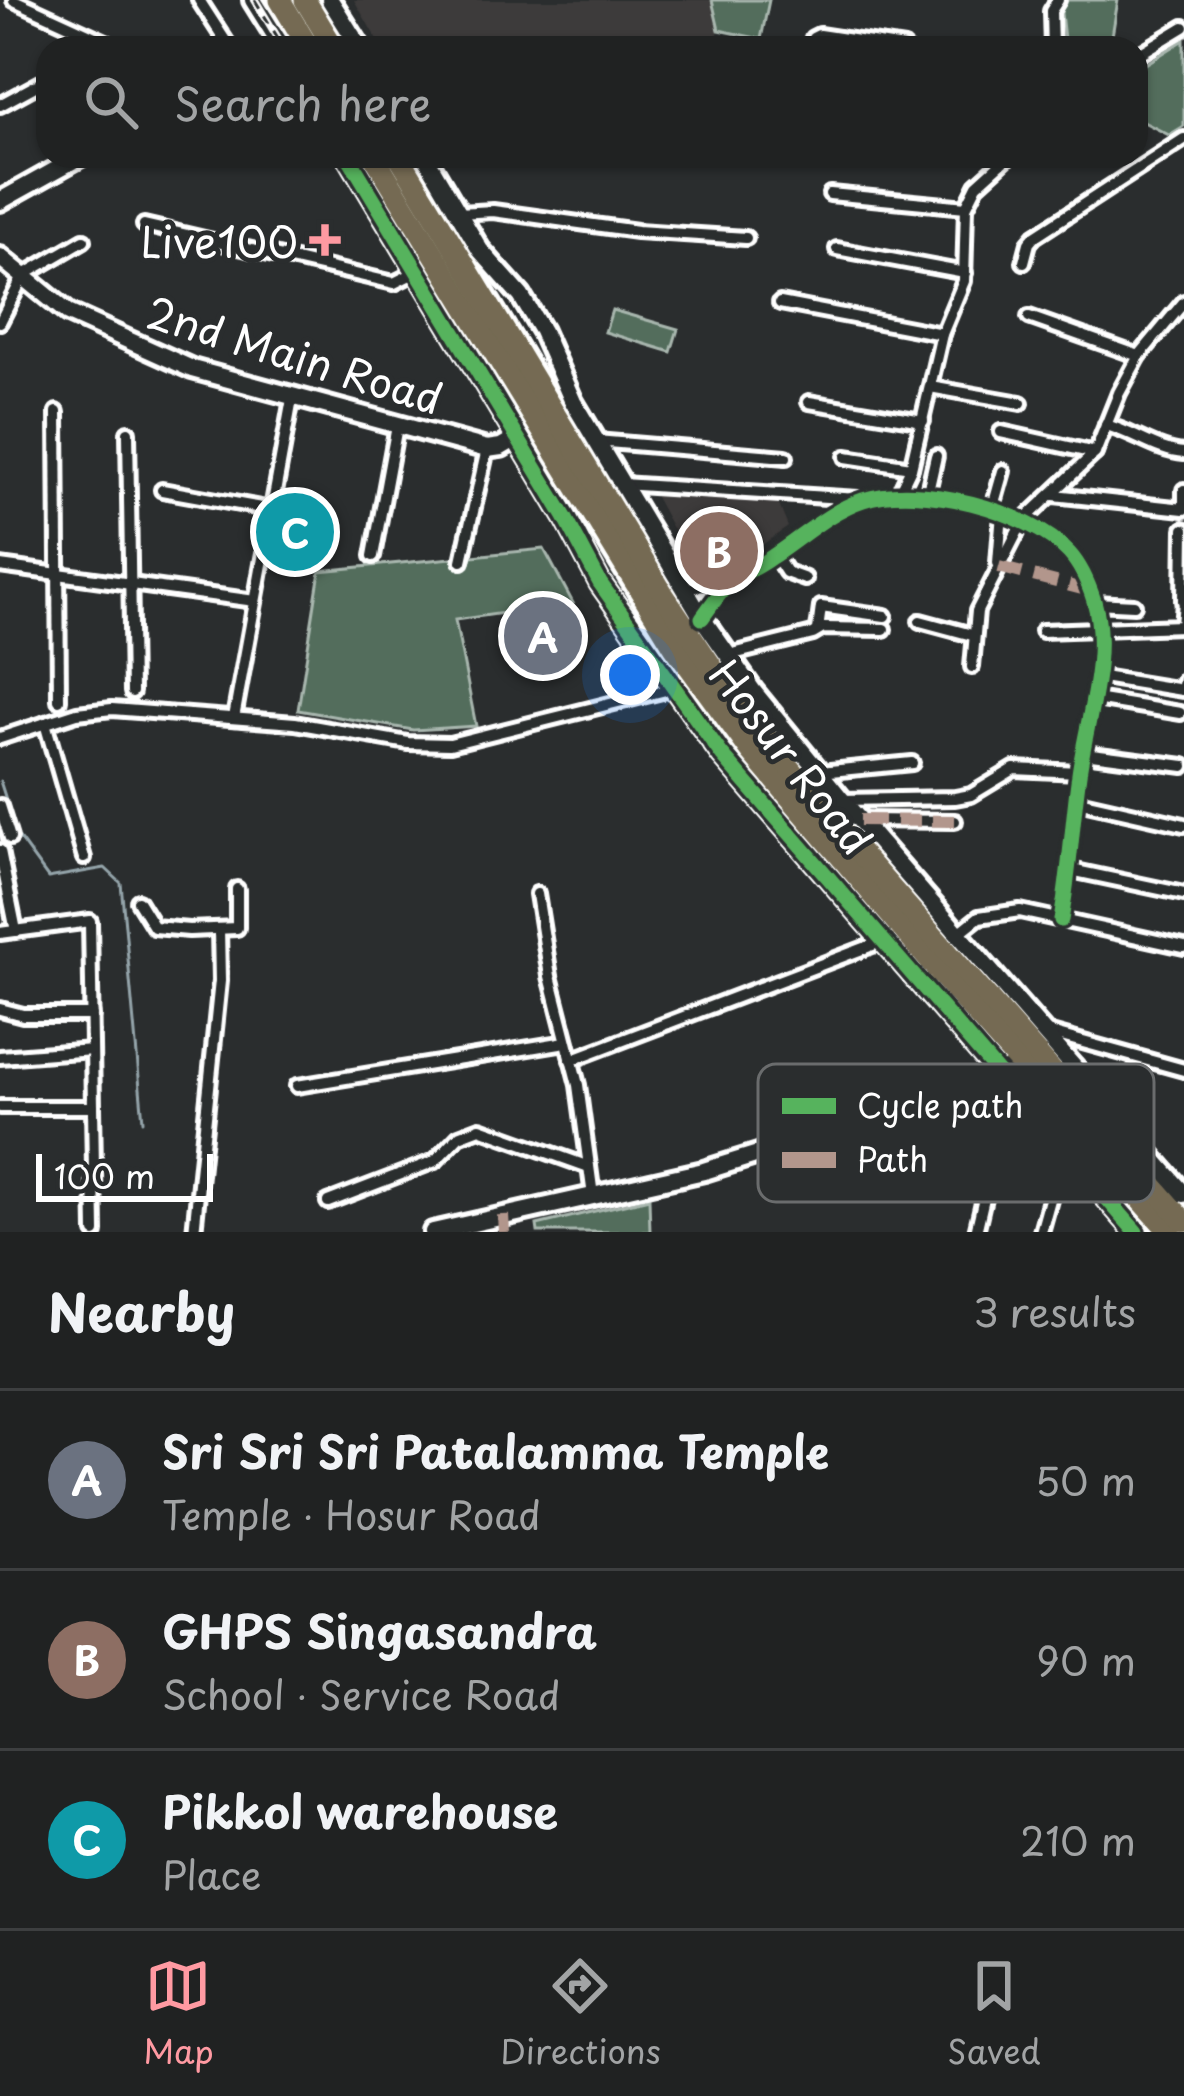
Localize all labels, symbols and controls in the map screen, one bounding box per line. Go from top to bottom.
search box [36,36,1148,168]
text: Search here [174,68,431,136]
icon: search [78,69,144,135]
place label: Live100 [140,209,298,272]
marker: Live100 [309,224,341,256]
street label: 2nd Main Road [139,279,451,429]
pin: C [256,487,334,577]
pin: B [680,506,758,596]
pin: A [504,591,582,681]
your location [600,645,660,705]
street label: Hosur Road [695,645,889,867]
legend [758,1064,1154,1202]
text: Cycle path [857,1079,1023,1129]
text: Path [857,1133,928,1183]
scale bar [36,1148,213,1201]
text: 100 m [54,1150,155,1200]
text: Nearby [48,1272,235,1349]
text: 3 results [973,1281,1136,1340]
text: Sri Sri Sri Patalamma Temple [162,1416,830,1484]
text: A [72,1450,102,1509]
text: 50 m [1035,1450,1136,1509]
text: Temple · Hosur Road [162,1484,541,1543]
text: GHPS Singasandra [162,1596,597,1664]
text: B [74,1630,100,1689]
text: 90 m [1036,1630,1136,1689]
text: School · Service Road [162,1664,560,1723]
text: Pikkol warehouse [162,1776,558,1844]
text: C [72,1810,102,1869]
text: 210 m [1020,1810,1136,1869]
text: Place [162,1844,262,1903]
tab: Map [143,1953,214,2075]
tab: Directions [500,1953,661,2075]
tab: Saved [947,1953,1041,2075]

